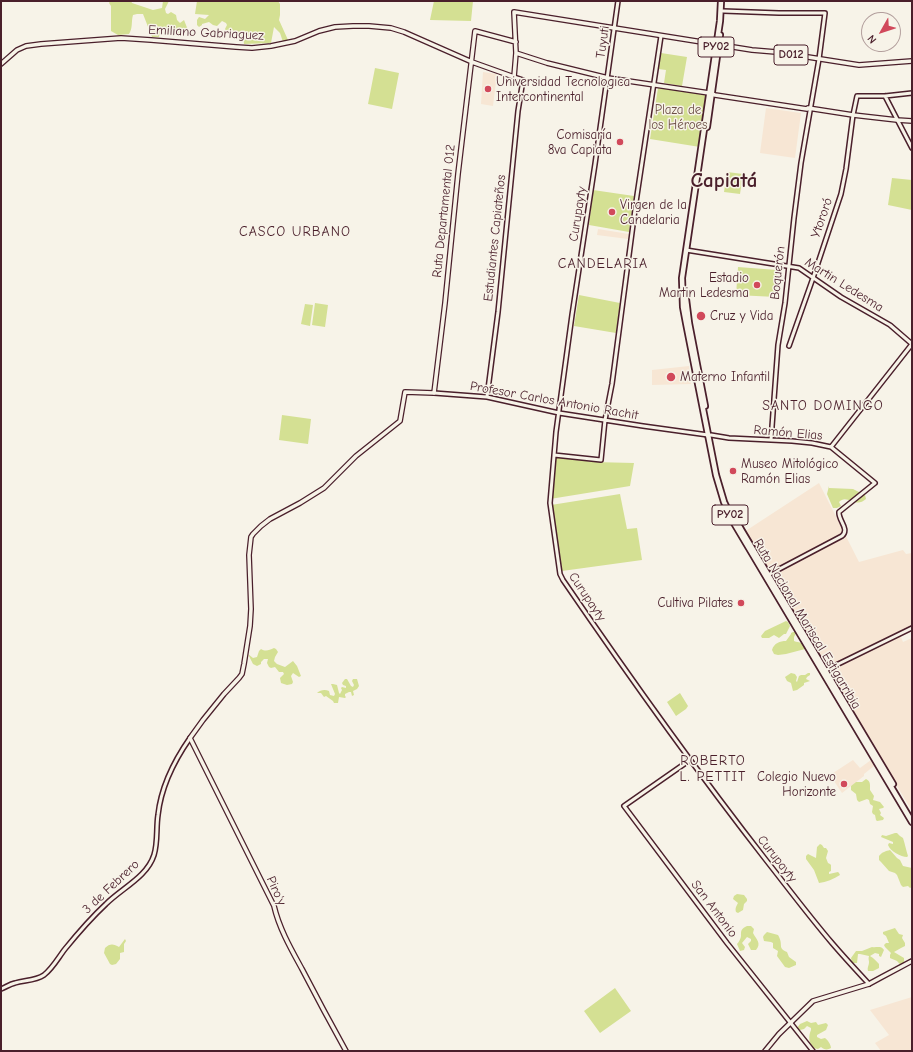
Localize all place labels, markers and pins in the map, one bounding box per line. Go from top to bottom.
place label: Universidad Tecnologica Intercontinental [496,74,630,105]
marker: Universidad Tecnologica Intercontinental [483,84,493,94]
place label: Comisaría 8va Capiata [548,127,612,158]
marker: Comisaría 8va Capiata [615,137,625,147]
place label: Virgen de la Candelaria [620,197,687,228]
marker: Virgen de la Candelaria [607,207,617,217]
place label: Estadio Martin Ledesma [659,270,749,301]
marker: Estadio Martin Ledesma [752,280,762,290]
place label: Cruz y Vida [710,308,773,324]
marker: Cruz y Vida [695,310,707,322]
place label: Materno Infantil [680,369,770,385]
marker: Materno Infantil [665,371,677,383]
place label: Museo Mitológico Ramón Elias [741,456,838,487]
marker: Museo Mitológico Ramón Elias [728,466,738,476]
place label: Cultiva Pilates [658,595,733,611]
marker: Cultiva Pilates [736,598,746,608]
place label: Colegio Nuevo Horizonte [757,769,836,800]
marker: Colegio Nuevo Horizonte [839,779,849,789]

